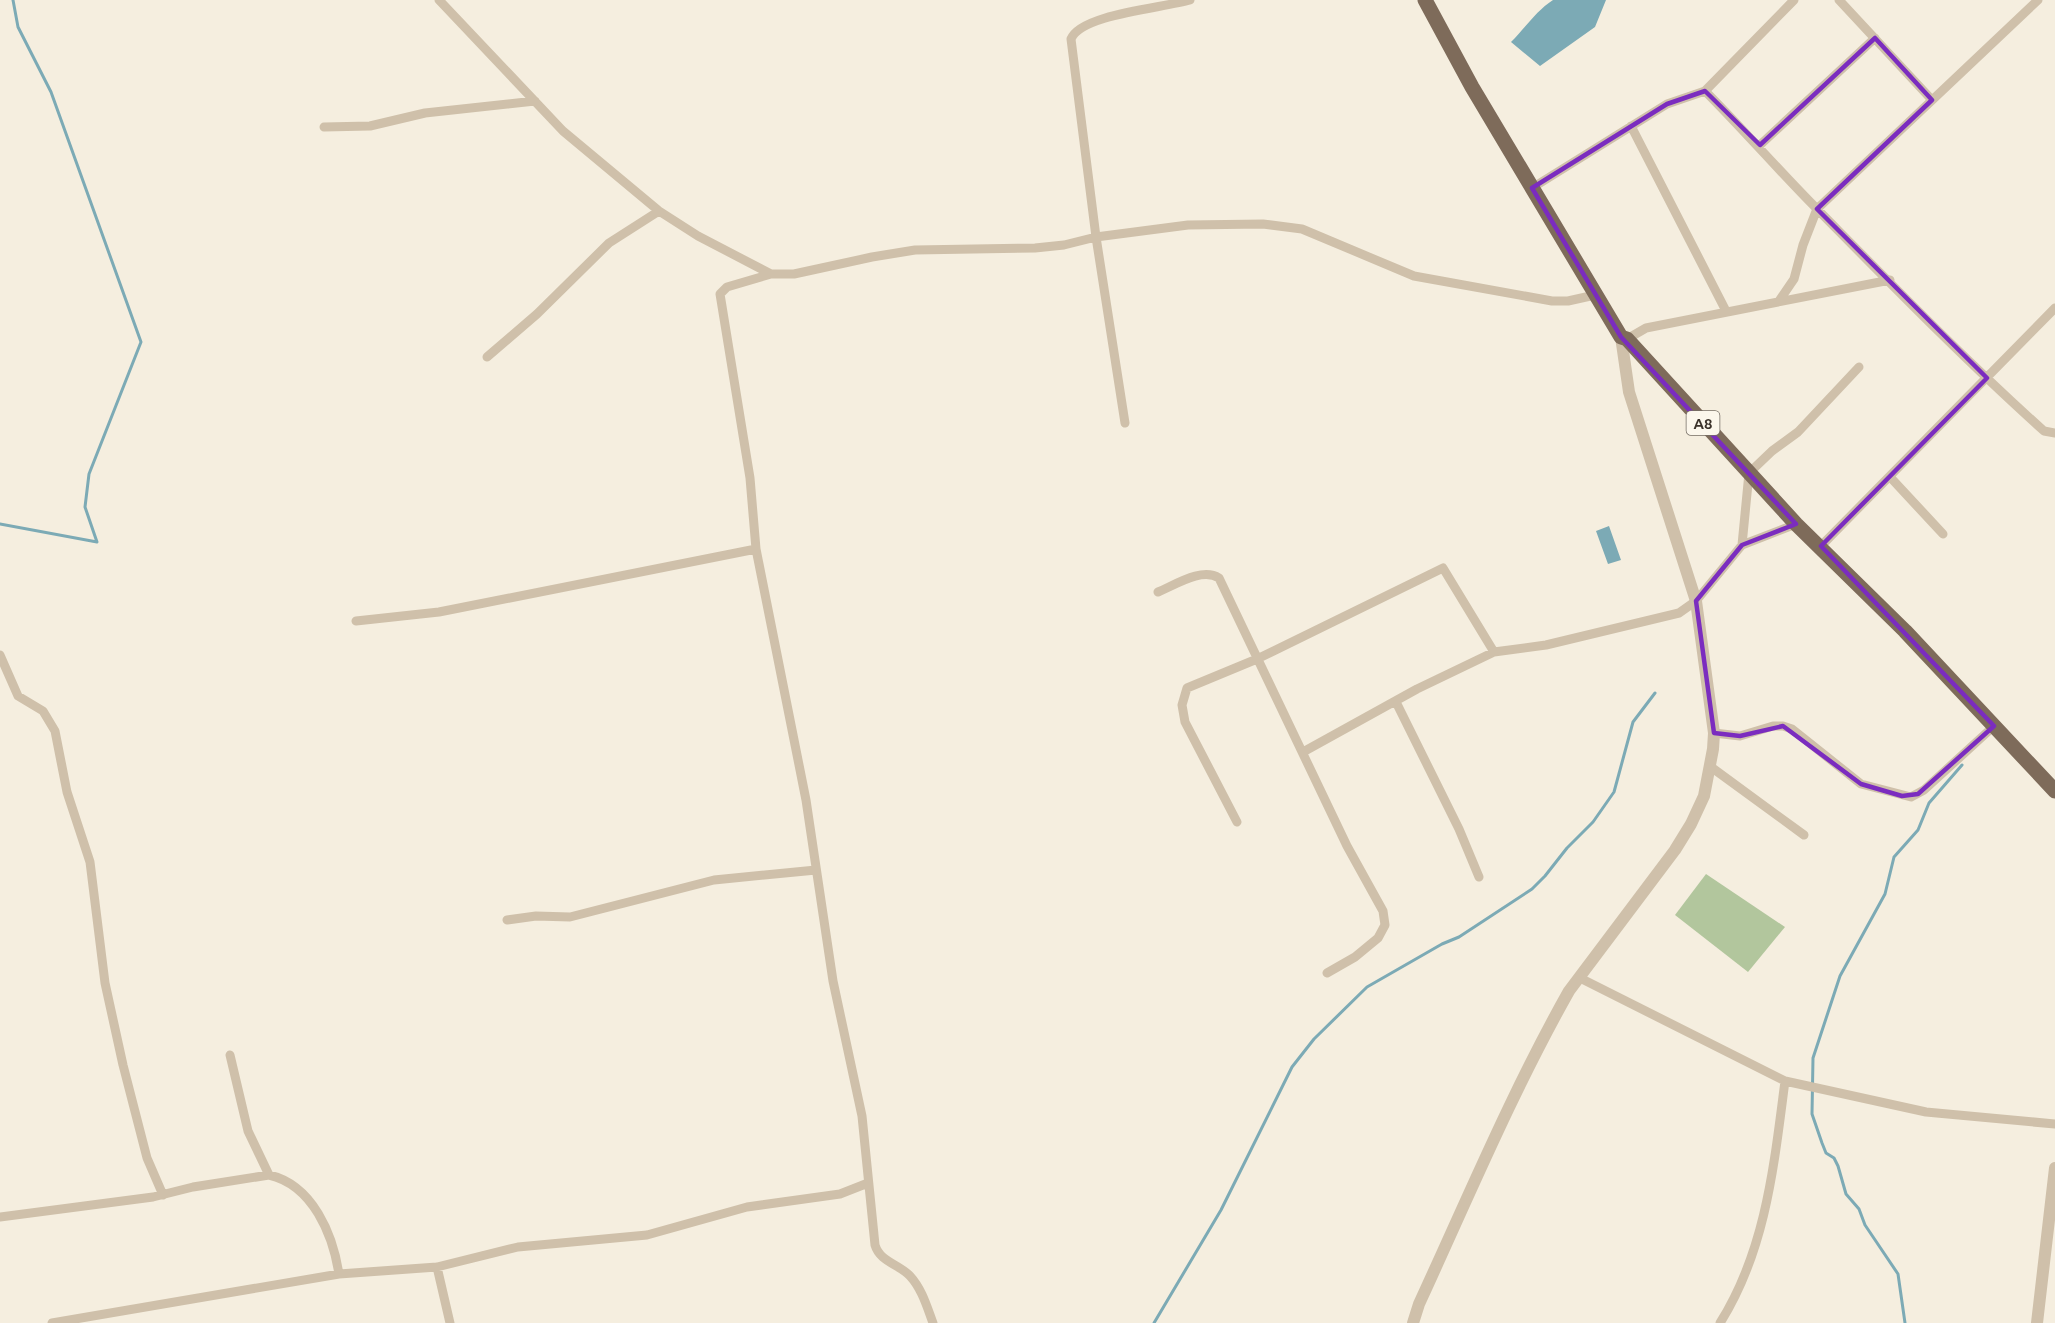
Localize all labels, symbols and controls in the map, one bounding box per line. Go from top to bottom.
road number: A8 [1686,411,1720,435]

